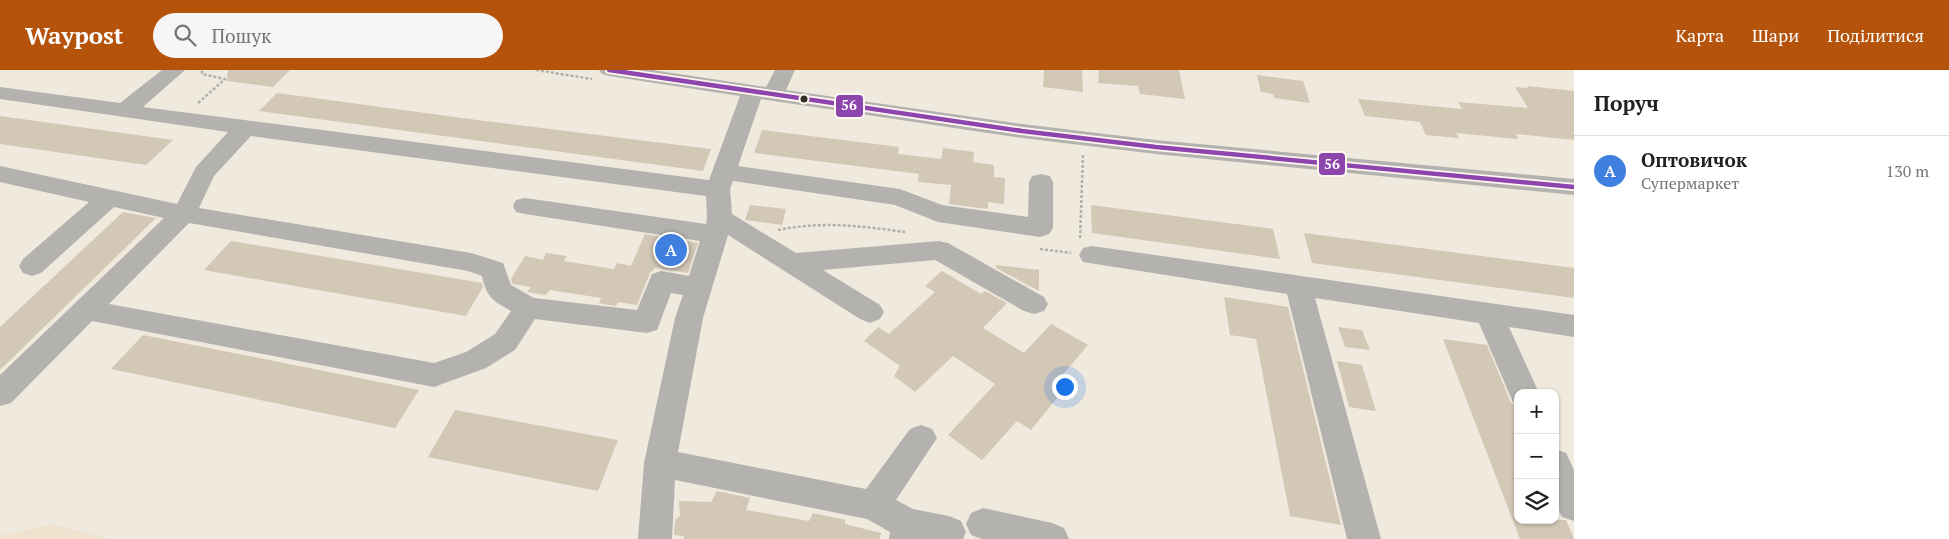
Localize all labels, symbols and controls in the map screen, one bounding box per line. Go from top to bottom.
search box [153,13,503,58]
text: Waypost [25,19,123,51]
icon: search [171,21,199,49]
text: Пошук [211,23,271,48]
text: Карта [1675,23,1724,47]
text: Шари [1752,23,1799,47]
text: Поділитися [1827,23,1924,47]
text: Поруч [1594,89,1659,117]
unlabelled marker [799,94,809,104]
line badge: 56 [835,94,864,118]
text: 56 [841,95,857,114]
text: Оптовичок [1641,147,1747,172]
line badge: 56 [1318,152,1346,176]
text: 56 [1324,154,1340,173]
text: A [1604,160,1616,182]
text: 130 m [1886,160,1929,182]
text: Супермаркет [1641,172,1739,194]
pin: A [655,231,687,269]
your location [1052,374,1078,400]
map controls [1514,389,1559,524]
button: + [1514,389,1559,434]
button: − [1514,434,1559,479]
button: layers [1514,479,1559,524]

